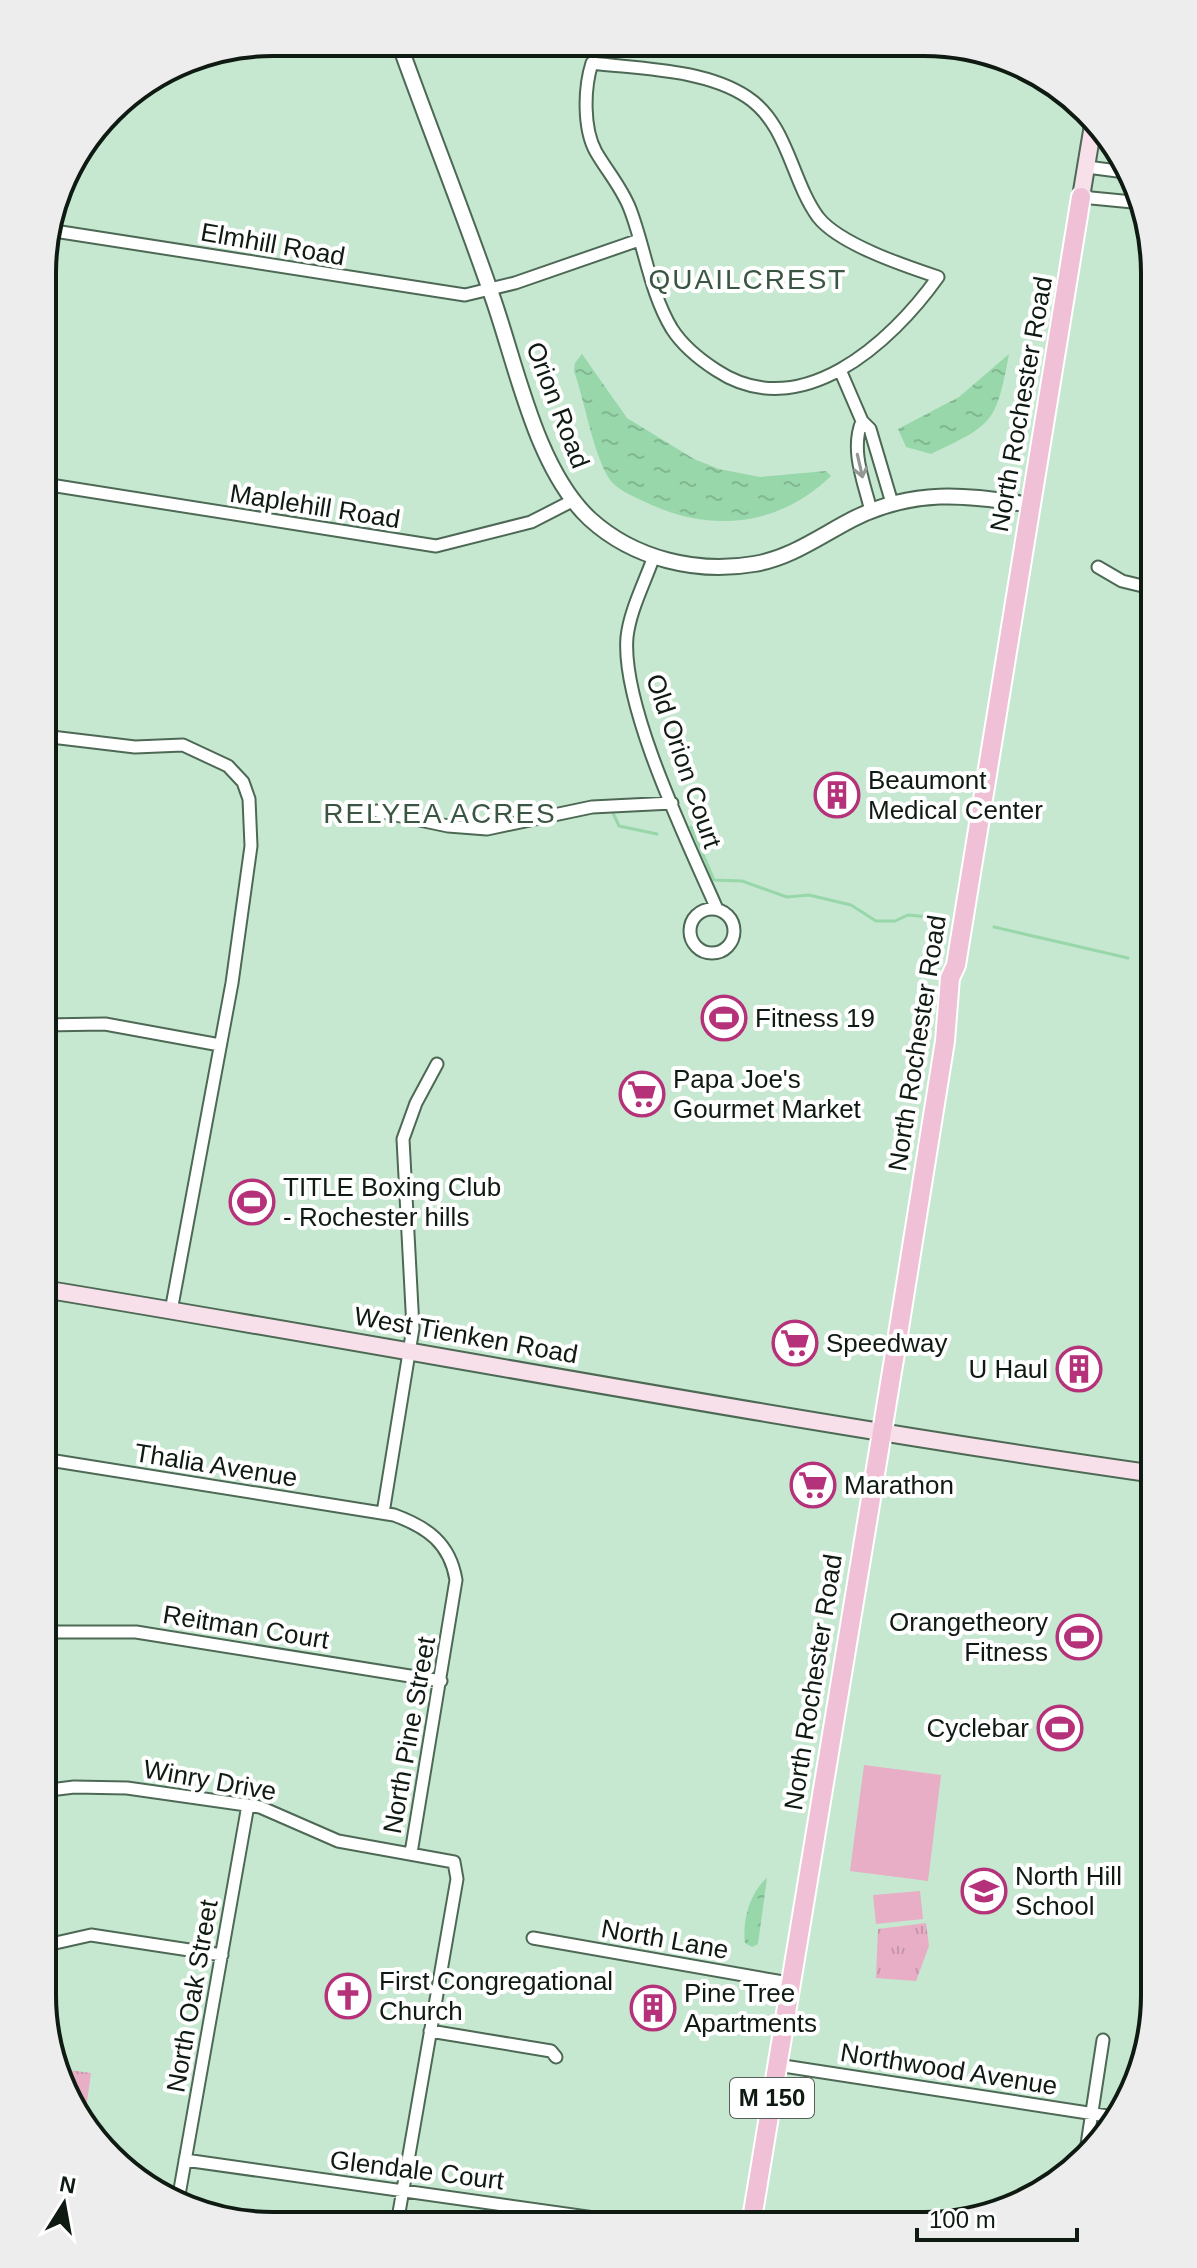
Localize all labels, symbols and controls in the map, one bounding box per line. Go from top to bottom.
street label: Elmhill Road [199,217,347,271]
district label: QUAILCREST [649,264,847,295]
street label: North Rochester Road [984,274,1058,534]
street label: Orion Road [520,338,596,472]
one-way arrow [853,453,868,478]
street label: Maplehill Road [228,478,402,534]
street label: Old Orion Court [640,670,728,853]
place label: Beaumont Medical Center [868,765,1043,825]
building icon: Beaumont Medical Center [813,771,861,819]
district label: RELYEA ACRES [323,798,557,829]
street label: North Rochester Road [882,913,952,1173]
sports icon: Fitness 19 [700,994,748,1042]
place label: Fitness 19 [755,1003,875,1033]
place label: Papa Joe's Gourmet Market [673,1064,862,1124]
supermarket icon: Papa Joe's Gourmet Market [618,1070,666,1118]
place label: TITLE Boxing Club - Rochester hills [283,1172,501,1232]
sports icon: TITLE Boxing Club - Rochester hills [228,1178,276,1226]
street label: West Tienken Road [352,1301,580,1369]
supermarket icon: Speedway [771,1319,819,1367]
place label: Speedway [826,1328,947,1358]
building icon: U Haul [1055,1345,1103,1393]
place label: U Haul [969,1354,1048,1384]
street label: Thalia Avenue [133,1437,299,1493]
supermarket icon: Marathon [789,1461,837,1509]
place label: Marathon [844,1470,954,1500]
street label: North Rochester Road [778,1552,848,1812]
street label: Reitman Court [161,1599,332,1655]
place label: Orangetheory Fitness [889,1607,1048,1667]
sports icon: Orangetheory Fitness [1055,1613,1103,1661]
street label: North Pine Street [377,1633,441,1836]
sports icon: Cyclebar [1036,1704,1084,1752]
place label: Cyclebar [926,1713,1029,1743]
street label: Winry Drive [141,1754,279,1806]
place label: North Hill School [1015,1861,1122,1921]
school or university icon: North Hill School [960,1867,1008,1915]
street label: North Oak Street [160,1897,224,2095]
street label: North Lane [599,1913,731,1965]
place label: First Congregational Church [379,1966,613,2026]
church icon: First Congregational Church [324,1972,372,2020]
place label: Pine Tree Apartments [684,1978,817,2038]
building icon: Pine Tree Apartments [629,1984,677,2032]
street label: Northwood Avenue [838,2037,1060,2101]
road number: M 150 [730,2078,814,2118]
street label: Glendale Court [328,2144,506,2196]
north arrow [24,2164,104,2244]
text: N [58,2171,78,2199]
scale bar [917,2192,1077,2242]
text: 100 m [929,2206,996,2233]

